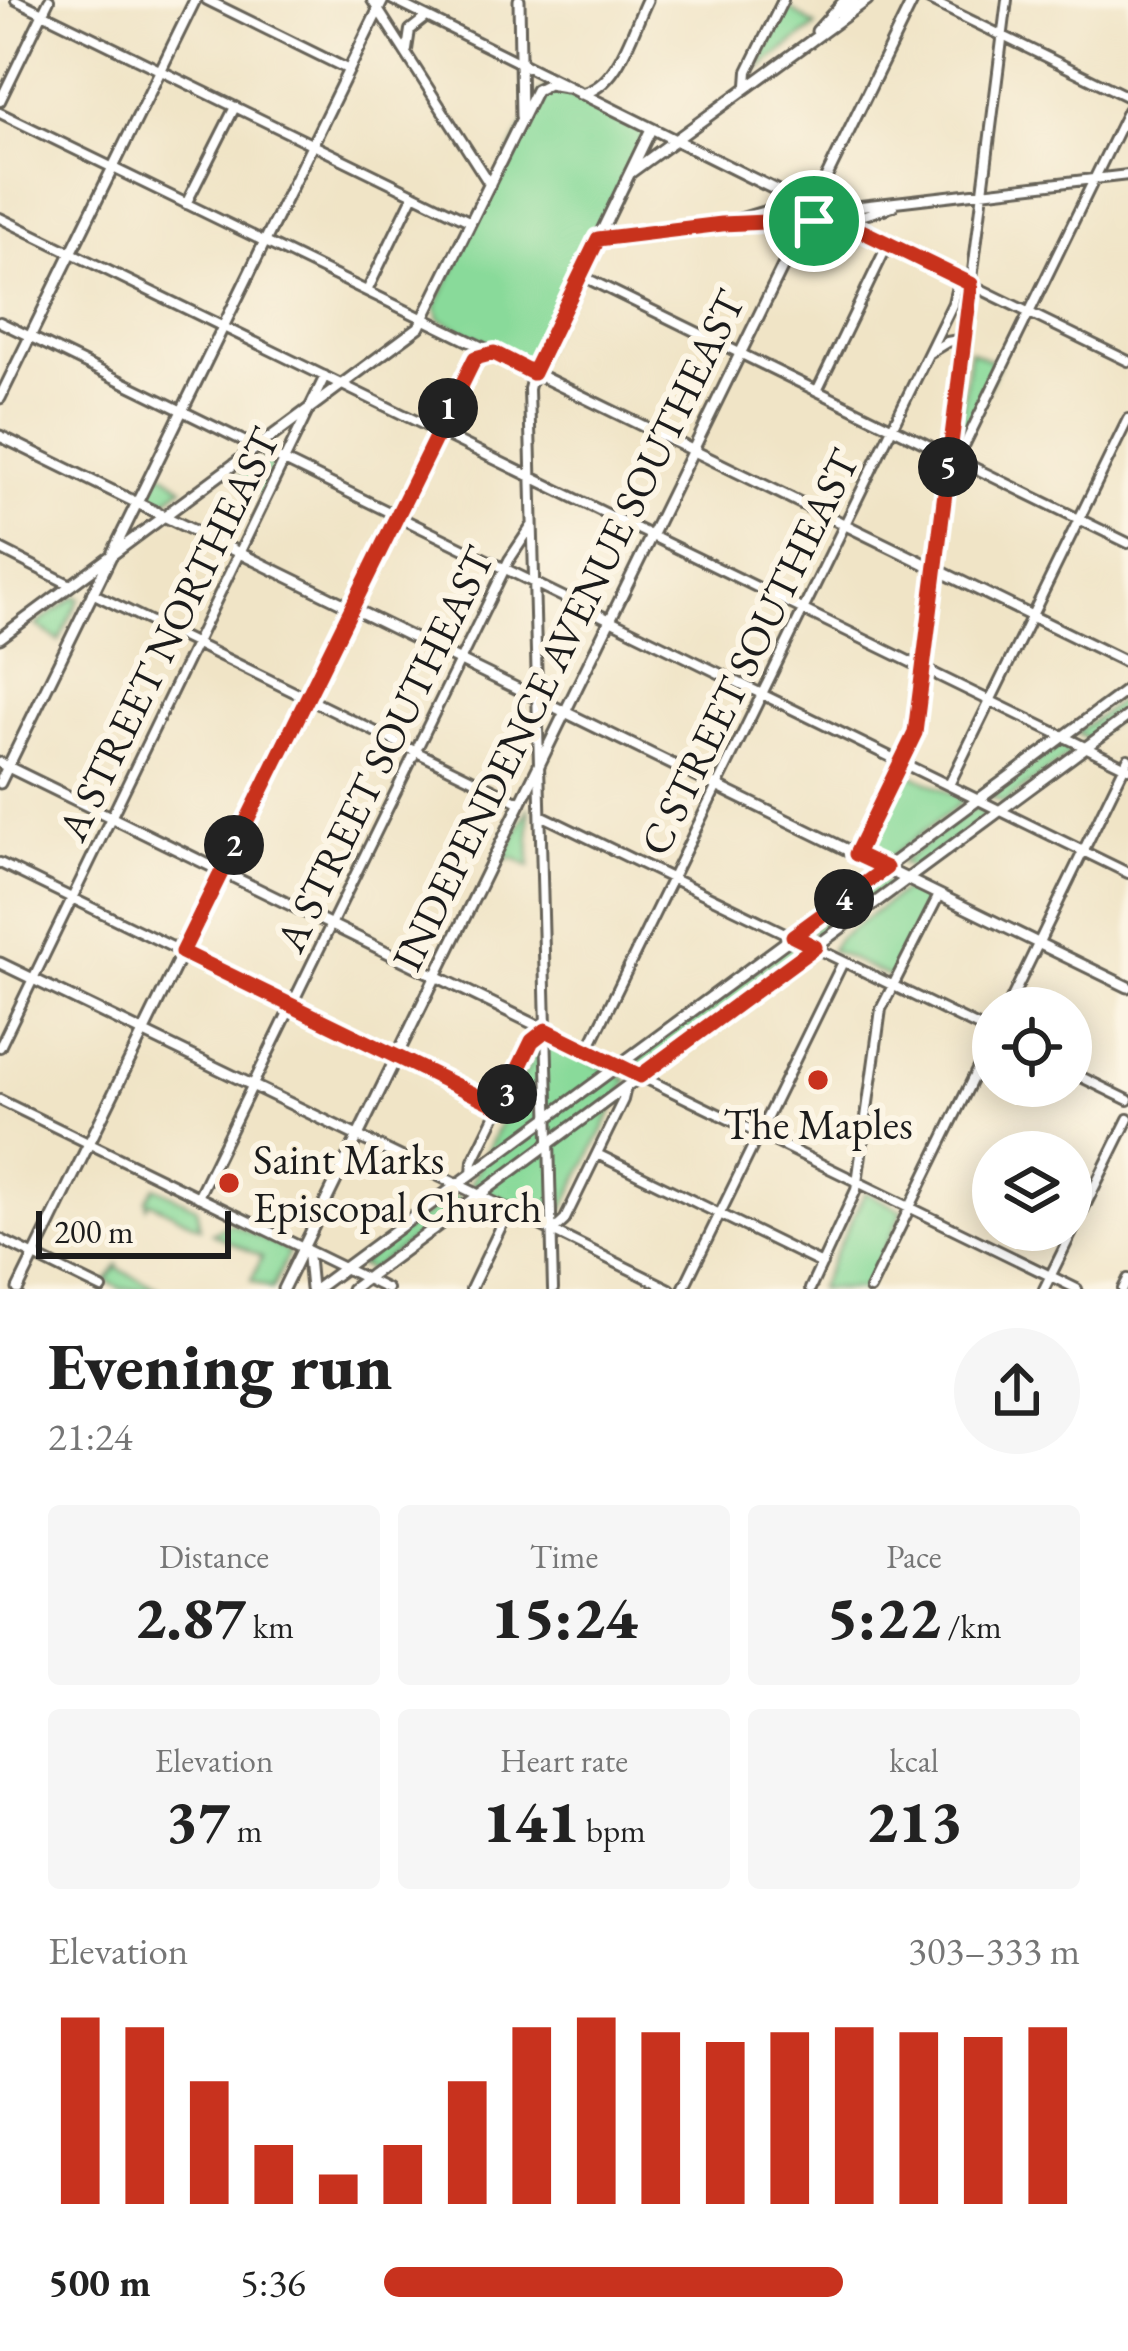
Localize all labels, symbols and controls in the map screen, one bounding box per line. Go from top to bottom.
pin [763,170,865,272]
icon: arrive [781,188,847,254]
street label: INDEPENDENCE AVENUE SOUTHEAST [379,280,758,979]
pin: 1 [418,378,478,438]
text: 1 [439,386,457,429]
street label: A STREET NORTHEAST [44,418,293,851]
pin: 5 [918,437,978,497]
street label: C STREET SOUTHEAST [627,439,872,864]
text: 5 [939,445,957,488]
street label: A STREET SOUTHEAST [262,537,507,962]
pin: 2 [204,815,264,875]
text: 2 [225,823,243,866]
pin: 4 [814,869,874,929]
text: 4 [835,877,853,920]
map controls [972,987,1092,1251]
button: locate [972,987,1092,1107]
pin: 3 [477,1064,537,1124]
marker: The Maples [805,1067,831,1093]
text: 3 [498,1072,516,1115]
place label: The Maples [723,1097,913,1152]
button: layers [972,1131,1092,1251]
place label: Saint Marks Episcopal Church [253,1132,542,1235]
marker: Saint Marks Episcopal Church [216,1170,242,1196]
scale bar [36,1205,231,1258]
text: 200 m [54,1210,134,1253]
text: Evening run [48,1323,393,1409]
button: share [954,1328,1080,1454]
text: 21:24 [48,1411,133,1462]
text: Distance [159,1535,269,1578]
text: Time [530,1535,598,1578]
text: Pace [886,1535,942,1578]
text: 2.87 [134,1578,246,1656]
text: 15:24 [491,1578,637,1656]
text: 5:22 [826,1578,941,1656]
text: km [246,1605,294,1648]
text: /km [941,1605,1002,1648]
text: Elevation [155,1739,273,1782]
text: Heart rate [500,1739,628,1782]
text: kcal [889,1739,939,1782]
text: 37 [165,1782,230,1860]
text: 141 [482,1782,579,1860]
text: 213 [865,1782,963,1860]
text: m [230,1809,263,1852]
text: bpm [579,1809,646,1852]
text: Elevation [48,1925,188,1976]
text: 303–333 m [908,1925,1080,1976]
text: 500 m [48,2257,151,2308]
text: 5:36 [240,2257,306,2308]

